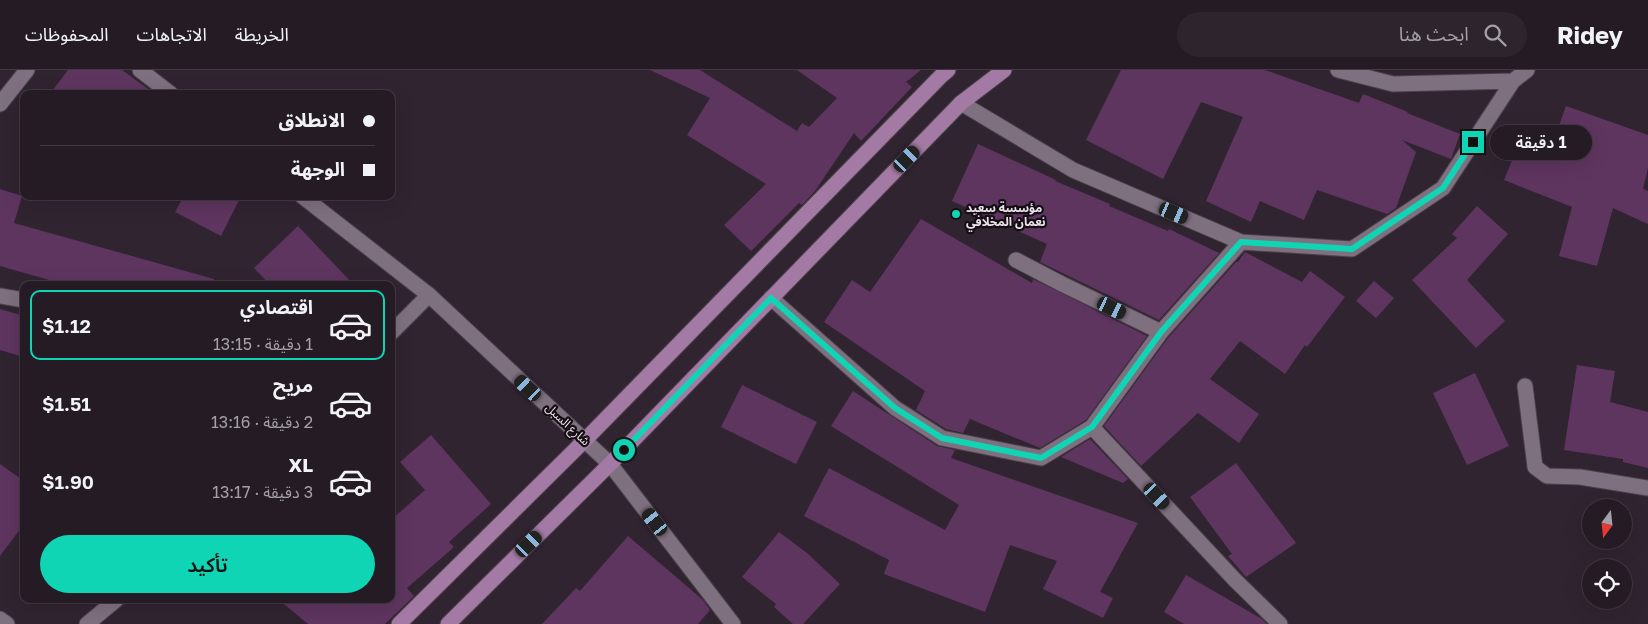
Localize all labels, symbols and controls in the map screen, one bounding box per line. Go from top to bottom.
search box [1177,12,1527,57]
text: Ridey [1557,20,1623,49]
icon: search [1481,21,1509,49]
text: ابحث هنا [1399,22,1469,45]
text: المحفوظات [25,23,109,45]
text: الاتجاهات [137,23,207,45]
text: الخريطة [235,23,289,45]
text: الانطلاق [279,108,345,131]
callout: 1 دقيقة [1490,124,1593,160]
route end [1462,131,1484,153]
text: 1 دقيقة [1516,132,1566,152]
car [891,143,922,175]
text: الوجهة [291,157,345,180]
place label: مؤسسة سعيد نعمان المخلافي [966,200,1046,231]
car [1157,200,1190,226]
marker: مؤسسة سعيد نعمان المخلافي [950,208,962,220]
text: اقتصادي [240,295,313,318]
car [1095,295,1128,321]
icon: car [328,303,373,348]
text: $1.12 [42,314,91,337]
text: 1 دقيقة · 13:15 [213,334,313,354]
car [511,372,544,404]
text: مريح [273,373,313,396]
icon: car [328,381,373,426]
text: $1.51 [42,392,91,415]
street label: شارع السبل [541,400,593,450]
text: 2 دقيقة · 13:16 [211,412,313,432]
route start [613,439,635,461]
text: XL [288,453,313,476]
icon: car [328,459,373,504]
text: $1.90 [42,470,94,493]
car [1141,480,1172,512]
text: 3 دقيقة · 13:17 [212,482,313,502]
north arrow [1582,499,1632,549]
map controls [1582,499,1632,609]
car [639,506,670,538]
car [512,528,545,560]
button: تأكيد [40,535,375,593]
button: locate [1582,559,1632,609]

